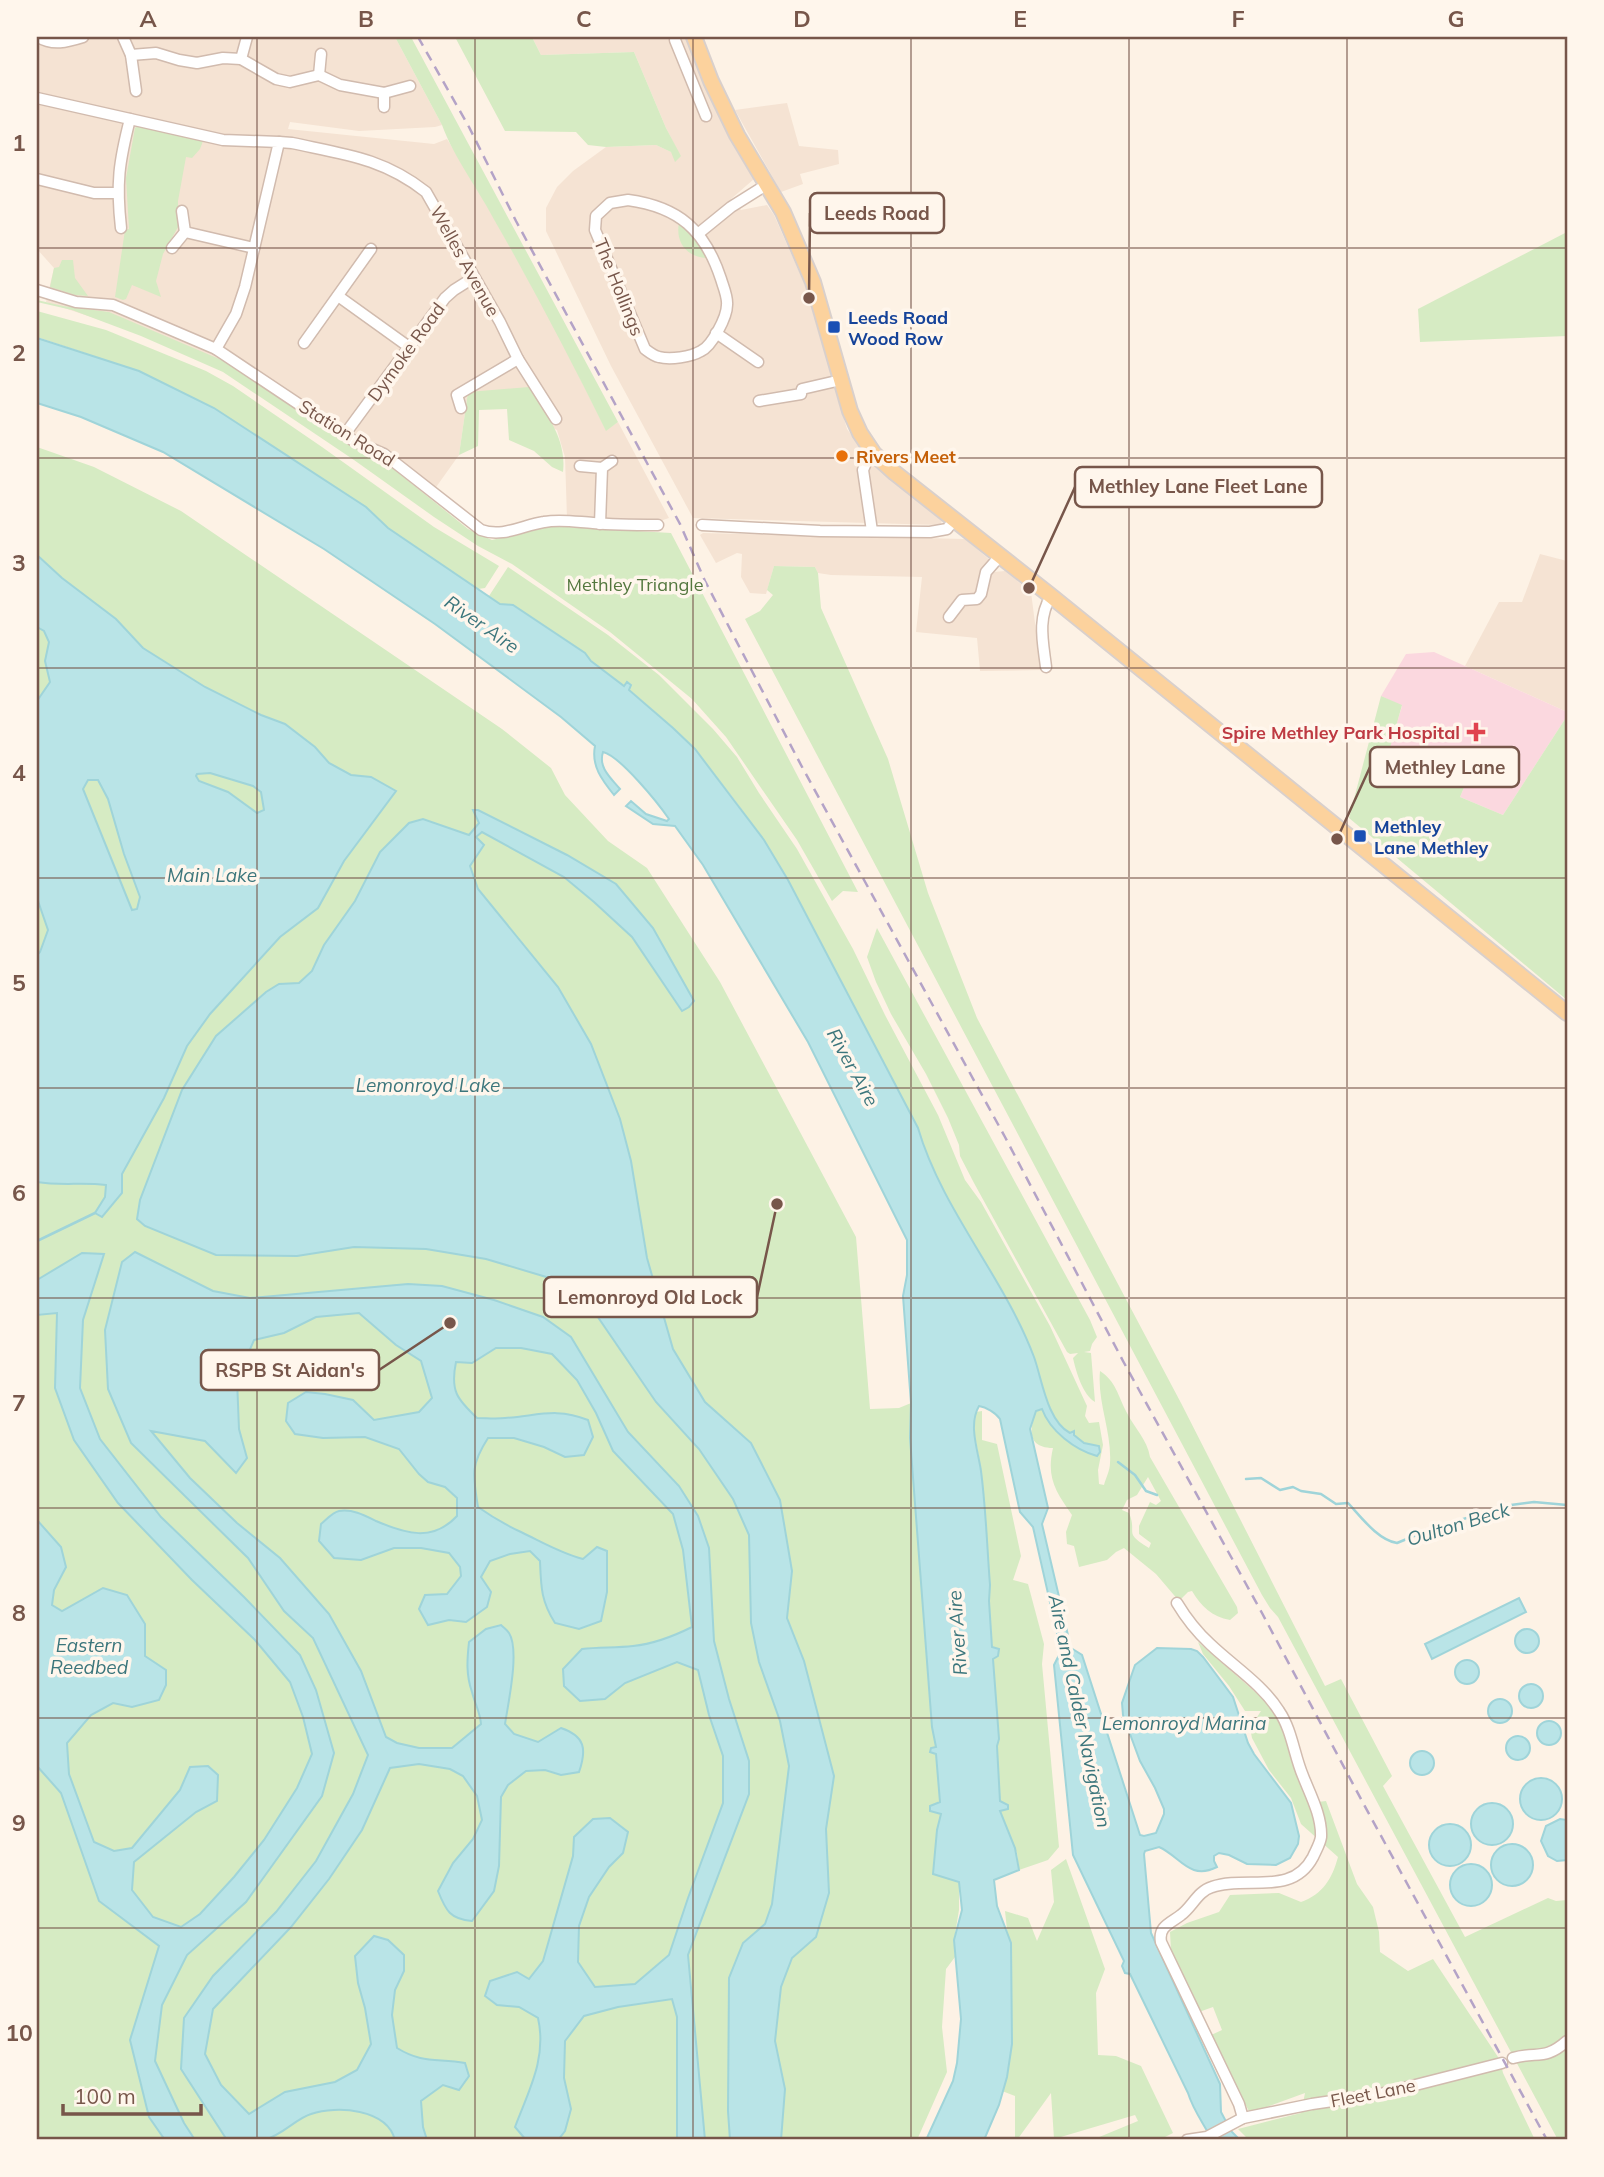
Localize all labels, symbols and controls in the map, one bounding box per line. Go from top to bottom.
text: A [139,4,157,33]
text: B [358,4,374,33]
text: C [576,4,592,33]
text: D [793,4,811,33]
text: E [1013,4,1027,33]
text: F [1231,4,1245,33]
text: G [1447,4,1465,33]
text: 1 [12,128,26,157]
callout: Leeds Road [810,193,944,233]
street label: Welles Avenue [425,201,505,321]
text: Leeds Road [824,201,930,225]
street label: The Hollings [589,235,649,339]
street label: Dymoke Road [362,298,450,406]
place label: Leeds Road Wood Row [848,306,948,350]
marker: Leeds Road Wood Row [826,319,842,335]
text: 2 [12,338,26,367]
street label: Station Road [295,394,399,472]
place label: Rivers Meet [856,445,956,468]
marker: Rivers Meet [834,448,850,464]
callout: Methley Lane Fleet Lane [1075,467,1322,507]
text: Methley Lane Fleet Lane [1088,474,1308,498]
text: 3 [12,548,26,577]
park label: Methley Triangle [567,573,703,596]
water label: River Aire [440,590,524,658]
place label: Spire Methley Park Hospital [1222,721,1460,744]
marker: Spire Methley Park Hospital [1466,722,1486,742]
callout: Methley Lane [1370,747,1519,787]
text: Methley Lane [1385,755,1505,779]
text: 4 [12,758,26,787]
place label: Methley Lane Methley [1374,815,1488,859]
marker: Methley Lane Methley [1352,828,1368,844]
water label: Main Lake [167,863,257,887]
text: 5 [12,968,26,997]
water label: River Aire [822,1024,884,1110]
water label: Lemonroyd Lake [356,1073,500,1097]
text: 6 [12,1178,26,1207]
callout: Lemonroyd Old Lock [544,1277,757,1317]
text: Lemonroyd Old Lock [558,1285,743,1309]
callout: RSPB St Aidan's [201,1350,379,1390]
text: RSPB St Aidan's [215,1358,365,1382]
text: 7 [12,1388,26,1417]
water label: Oulton Beck [1404,1497,1513,1551]
water label: River Aire [942,1590,972,1676]
water label: Aire and Calder Navigation [1043,1591,1116,1830]
text: 8 [12,1598,26,1627]
water label: Eastern Reedbed [50,1633,129,1679]
water label: Lemonroyd Marina [1102,1711,1266,1735]
text: 9 [12,1808,26,1837]
text: 10 [5,2018,33,2047]
scale bar [63,2072,201,2116]
street label: Fleet Lane [1329,2074,1417,2112]
text: 100 m [74,2083,136,2109]

